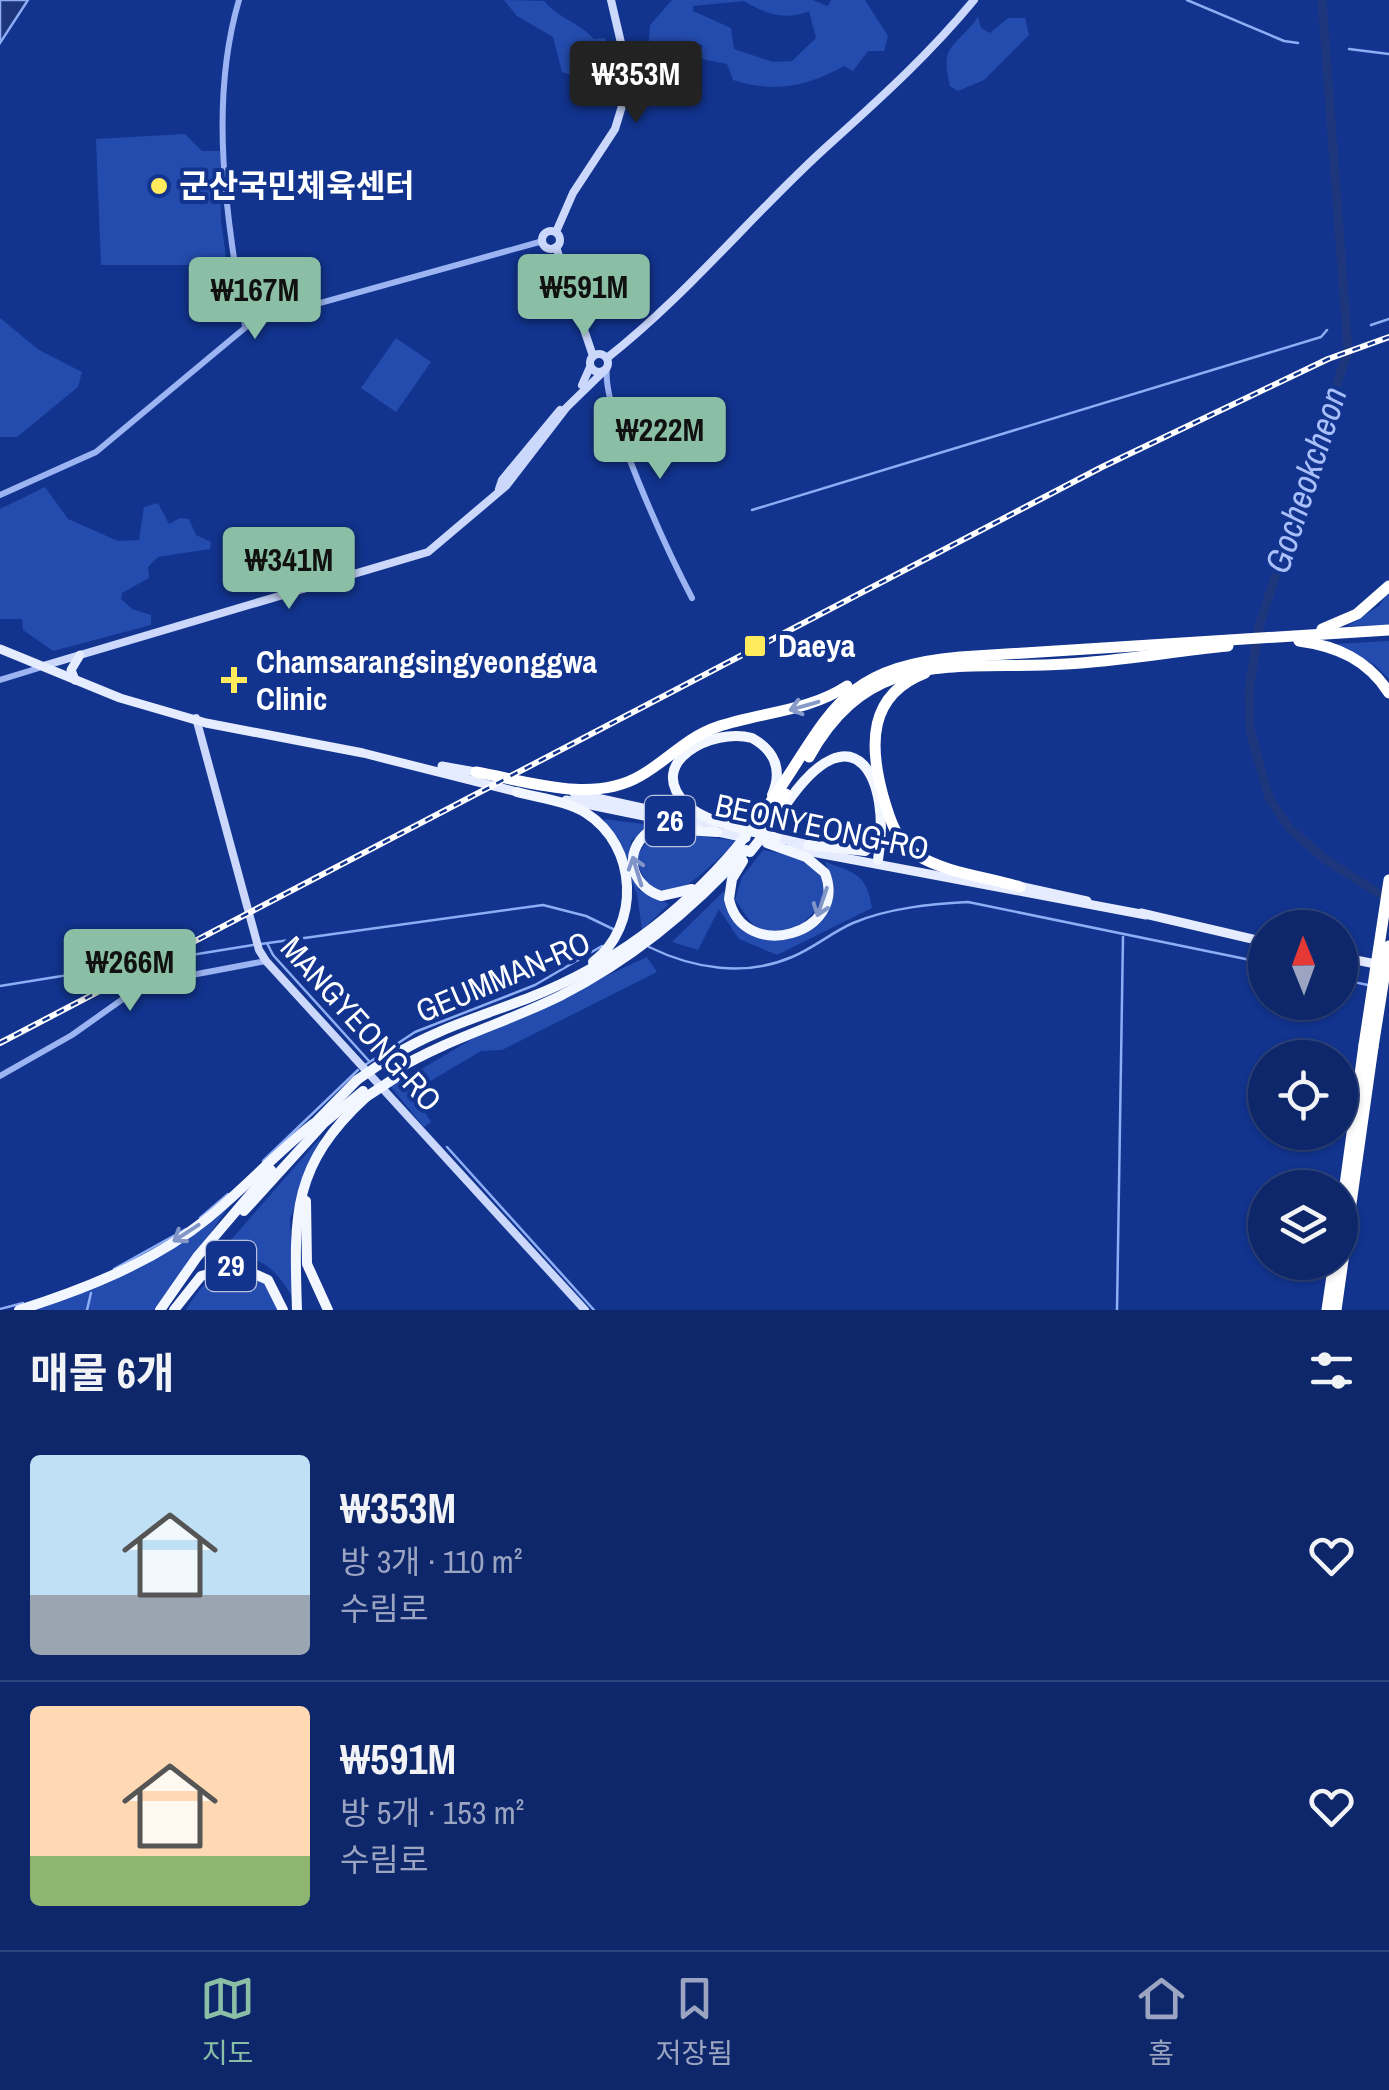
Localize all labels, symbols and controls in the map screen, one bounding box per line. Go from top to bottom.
pin: ₩353M [566,41,706,126]
text: ₩353M [592,52,680,95]
place label: 군산국민체육센터 [179,164,415,207]
marker: 군산국민체육센터 [148,175,170,197]
pin: ₩591M [514,254,654,339]
pin: ₩167M [185,257,325,342]
text: ₩591M [540,265,628,308]
text: ₩167M [211,268,299,311]
water label: Gocheokcheon [1253,381,1358,579]
pin: ₩222M [590,397,730,482]
text: ₩222M [616,408,704,451]
pin: ₩341M [219,527,359,612]
text: ₩341M [245,538,333,581]
place label: Daeya [778,624,856,667]
marker: Daeya [742,633,768,659]
place label: Chamsarangsingyeonggwa Clinic [256,640,598,720]
marker: Chamsarangsingyeonggwa Clinic [221,667,247,693]
one-way arrow [788,698,820,716]
street label: BEONYEONG-RO [711,783,933,870]
road number: 26 [645,796,695,846]
one-way arrow [627,856,645,887]
one-way arrow [812,886,830,917]
north arrow [1248,910,1358,1020]
map controls [1248,910,1358,1280]
street label: GEUMMAN-RO [409,921,596,1032]
street label: MANGYEONG-RO [271,927,451,1120]
pin: ₩266M [60,929,200,1014]
text: ₩266M [86,940,174,983]
button: locate [1248,1040,1358,1150]
button: layers [1248,1170,1358,1280]
one-way arrow [172,1222,201,1243]
road number: 29 [206,1241,256,1291]
icon: filters [1304,1343,1359,1398]
text: 매물 6개 [30,1345,175,1401]
text: ₩353M [340,1480,456,1536]
icon: home [110,1495,230,1615]
icon: heart [1304,1528,1359,1583]
text: 방 3개 · 110 m² [340,1540,522,1583]
text: 수림로 [340,1587,428,1630]
text: ₩591M [340,1731,456,1787]
icon: home [110,1746,230,1866]
icon: heart [1304,1779,1359,1834]
text: 방 5개 · 153 m² [340,1791,524,1834]
text: 수림로 [340,1838,428,1881]
tab: 지도 [200,1971,255,2072]
tab: 저장됨 [656,1971,733,2072]
tab: 홈 [1134,1971,1189,2072]

